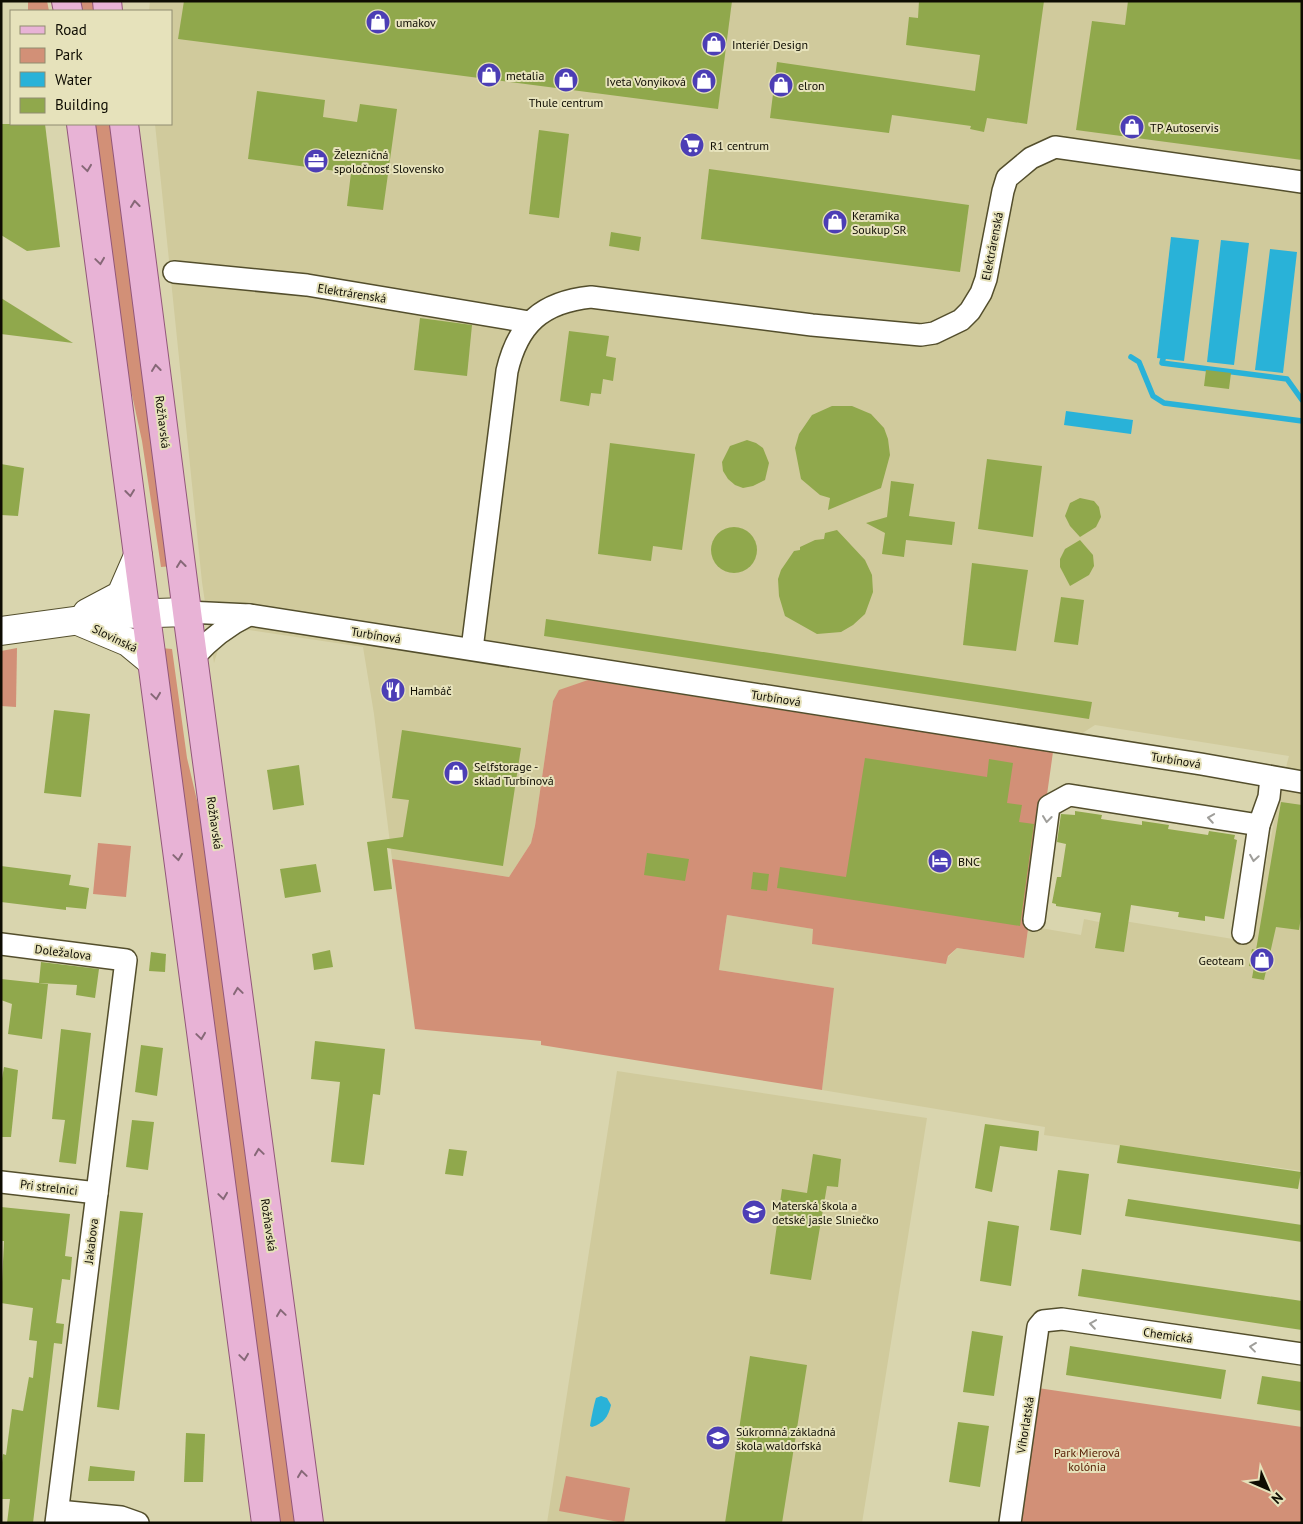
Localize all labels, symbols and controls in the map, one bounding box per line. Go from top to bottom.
shop icon: umakov [365,9,391,35]
legend [10,10,172,125]
place label: umakov [396,15,436,30]
text: Road [55,20,87,39]
shop icon: Interiér Design [701,31,727,57]
place label: Interiér Design [732,37,808,52]
text: Park [55,45,83,64]
shop icon: metalia [476,62,502,88]
shop icon: Thule centrum [553,67,579,93]
place label: metalia [506,68,545,83]
shop icon: Iveta Vonyiková [691,68,717,94]
text: Water [55,70,92,89]
shop icon: elron [768,72,794,98]
place label: Iveta Vonyiková [606,74,686,89]
place label: elron [798,78,825,93]
text: Building [55,95,109,114]
place label: Thule centrum [529,95,603,110]
shop icon: TP Autoservis [1119,114,1145,140]
place label: TP Autoservis [1150,120,1219,135]
supermarket icon: R1 centrum [679,132,705,158]
place label: R1 centrum [710,138,769,153]
place label: Železničná spoločnosť Slovensko [334,147,444,176]
office icon: Železničná spoločnosť Slovensko [303,148,329,174]
one-way arrow [81,164,92,172]
one-way arrow [130,200,141,208]
place label: Keramika Soukup SR [852,208,907,237]
shop icon: Keramika Soukup SR [822,209,848,235]
street label: Elektrárenská [978,210,1006,281]
one-way arrow [94,257,105,265]
street label: Elektrárenská [317,280,387,306]
one-way arrow [151,363,162,371]
street label: Rožňavská [152,395,174,449]
one-way arrow [124,490,135,498]
one-way arrow [176,559,186,568]
street label: Slovinská [90,621,140,655]
street label: Turbínová [350,624,402,646]
restaurant icon: Hambáč [380,677,406,703]
place label: Hambáč [410,683,452,698]
street label: Turbínová [750,687,802,709]
one-way arrow [150,692,161,700]
street label: Turbínová [1150,749,1202,771]
place label: Selfstorage - sklad Turbínová [474,759,554,788]
shop icon: Selfstorage - sklad Turbínová [443,760,469,786]
street label: Rožňavská [204,796,226,850]
one-way arrow [1207,813,1215,823]
one-way arrow [1042,815,1053,823]
hotel icon: BNC [927,848,953,874]
one-way arrow [172,853,182,861]
place label: BNC [958,854,980,869]
one-way arrow [1249,855,1260,863]
street label: Doležalova [34,941,92,963]
shop icon: Geoteam [1249,947,1275,973]
place label: Geoteam [1199,953,1244,968]
one-way arrow [233,987,244,995]
one-way arrow [195,1032,206,1040]
one-way arrow [254,1148,265,1156]
street label: Pri strelnici [19,1176,79,1198]
one-way arrow [217,1193,228,1201]
street label: Rožňavská [258,1198,280,1252]
place label: Materská škola a detské jasle Slniečko [772,1198,879,1227]
school or university icon: Materská škola a detské jasle Slniečko [741,1199,767,1225]
street label: Jakabova [81,1217,101,1266]
one-way arrow [276,1309,287,1317]
one-way arrow [1088,1319,1097,1329]
street label: Chemická [1142,1324,1194,1346]
one-way arrow [1249,1343,1258,1353]
one-way arrow [238,1354,249,1362]
street label: Vihorlatská [1013,1395,1037,1456]
place label: Súkromná základná škola waldorfská [736,1424,836,1453]
school or university icon: Súkromná základná škola waldorfská [705,1425,731,1451]
park label: Park Mierová kolónia [1054,1445,1120,1474]
north arrow [1243,1464,1293,1514]
one-way arrow [298,1470,308,1479]
text: N [1268,1489,1287,1508]

